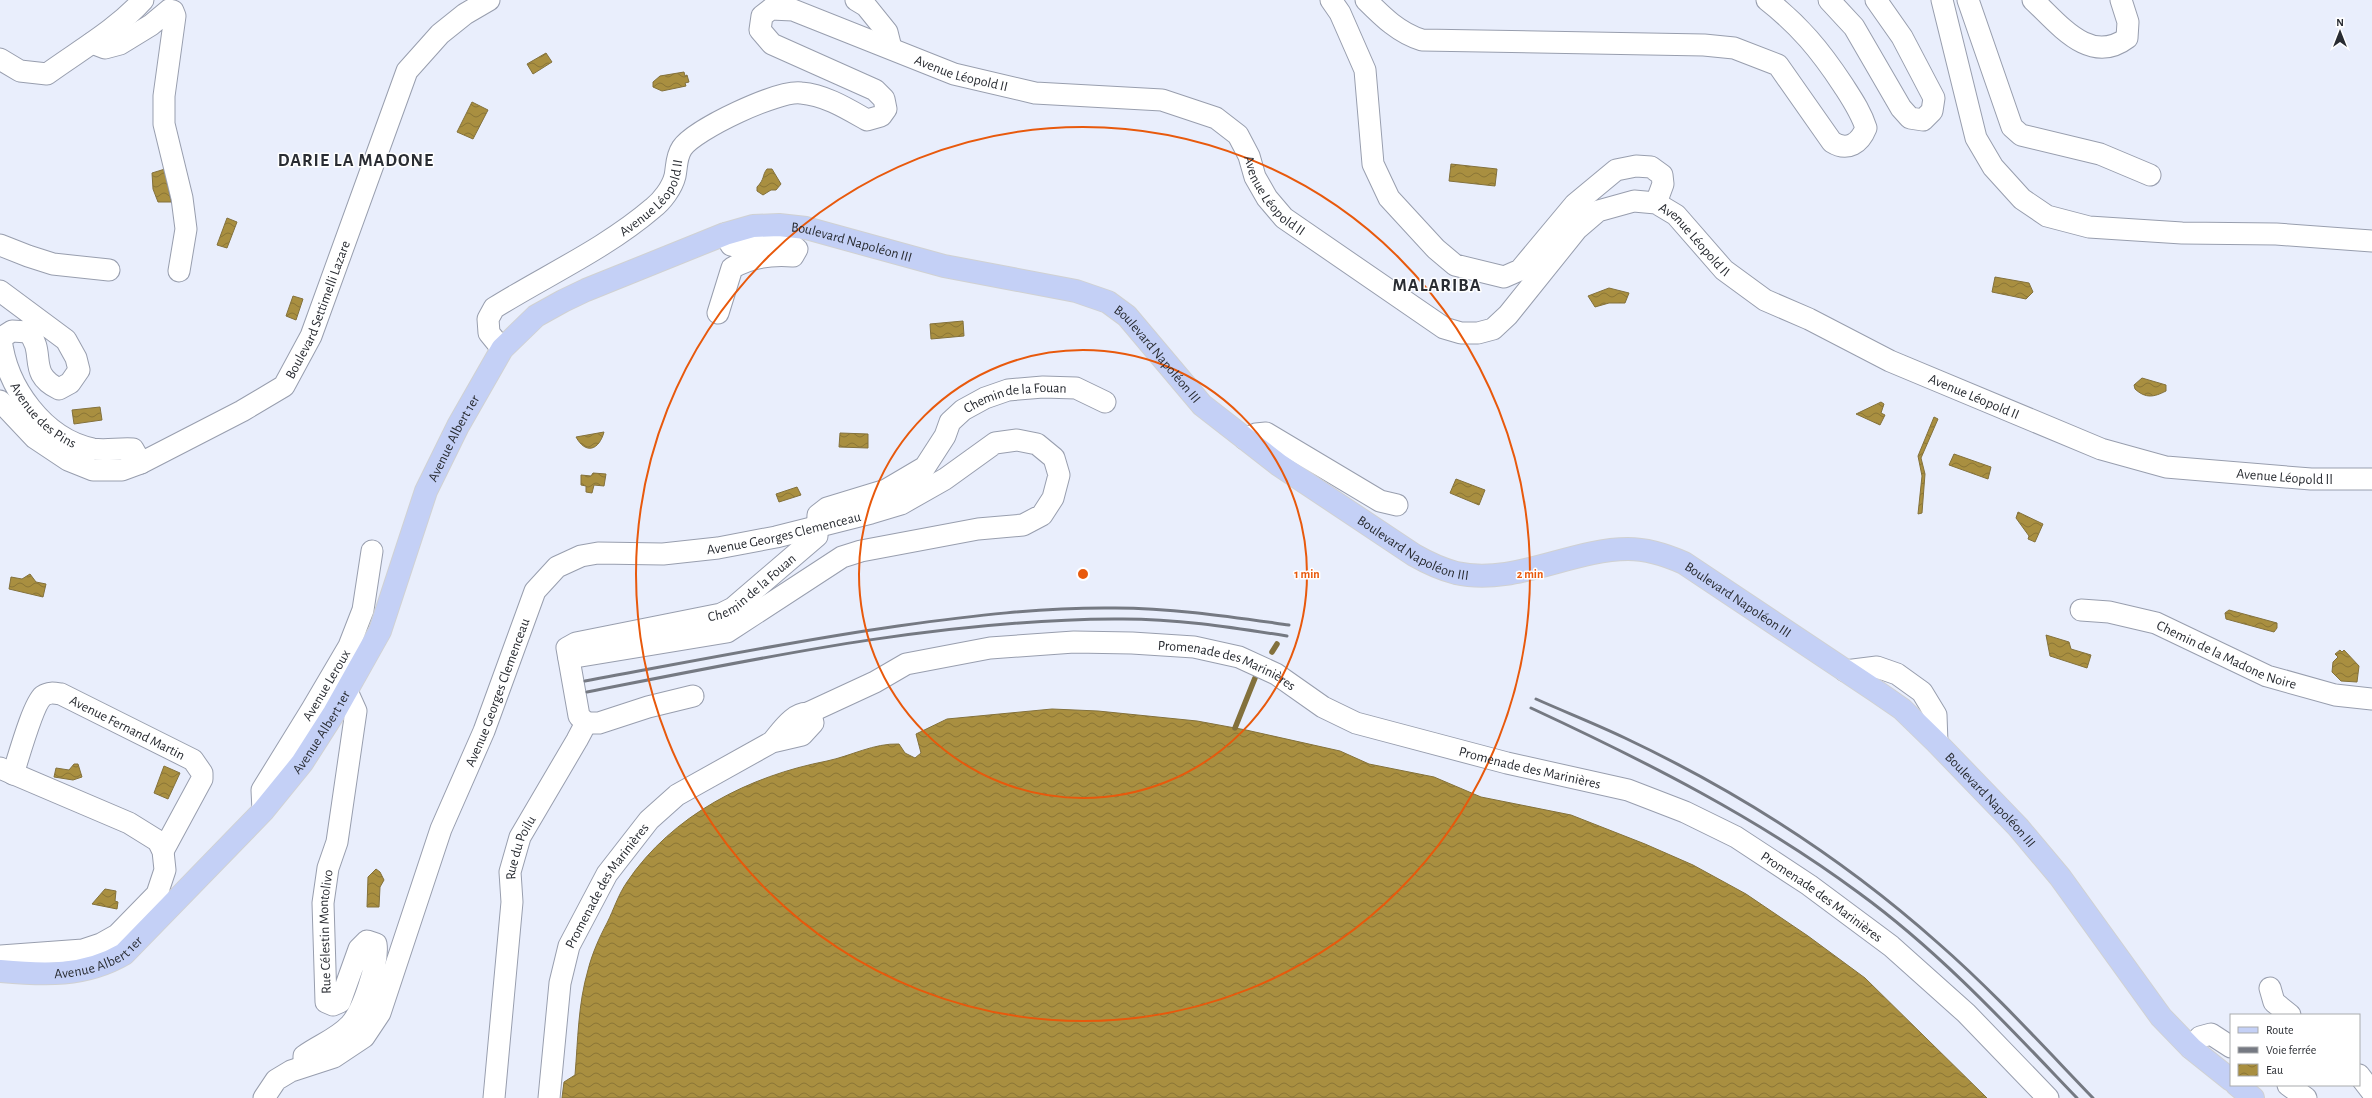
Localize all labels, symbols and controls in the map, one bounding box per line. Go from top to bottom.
north arrow [2320,12,2360,52]
text: N [2336,17,2344,28]
street label: Avenue Léopold II [912,53,1009,94]
district label: DARIE LA MADONE [278,152,434,170]
street label: Avenue Léopold II [1241,154,1307,238]
street label: Avenue Léopold II [617,158,685,239]
street label: Avenue Léopold II [1656,200,1732,280]
street label: Boulevard Napoléon III [790,220,914,265]
street label: Boulevard Settimelli Lazare [283,239,353,381]
district label: MALARIBA [1393,277,1481,295]
street label: Boulevard Napoléon III [1111,303,1203,406]
street label: Avenue Léopold II [1926,372,2021,422]
street label: Avenue des Pins [7,380,78,451]
street label: Chemin de la Fouan [962,381,1067,416]
street label: Avenue Albert 1er [426,392,482,484]
street label: Avenue Léopold II [2236,467,2333,487]
street label: Avenue Georges Clemenceau [706,510,862,557]
street label: Boulevard Napoléon III [1355,513,1469,583]
street label: Chemin de la Fouan [707,552,799,624]
street label: Boulevard Napoléon III [1682,560,1794,640]
centre of rings [1076,567,1090,581]
text: 1 min [1294,568,1320,580]
text: 2 min [1517,568,1543,580]
street label: Avenue Georges Clemenceau [463,617,532,769]
street label: Chemin de la Madone Noire [2154,618,2298,692]
street label: Promenade des Marinières [1157,639,1298,693]
street label: Avenue Leroux [300,648,353,724]
street label: Avenue Albert 1er [290,688,353,777]
street label: Avenue Fernand Martin [67,693,187,763]
street label: Promenade des Marinières [1457,745,1602,792]
street label: Boulevard Napoléon III [1942,750,2038,850]
street label: Rue du Poilu [504,814,539,880]
street label: Promenade des Marinières [563,821,652,951]
street label: Promenade des Marinières [1758,849,1885,945]
street label: Rue Célestin Montolivo [317,868,336,994]
street label: Avenue Albert 1er [54,933,146,981]
legend [2230,1014,2360,1086]
text: Route [2266,1024,2293,1036]
text: Voie ferrée [2266,1044,2316,1056]
text: Eau [2266,1064,2283,1076]

